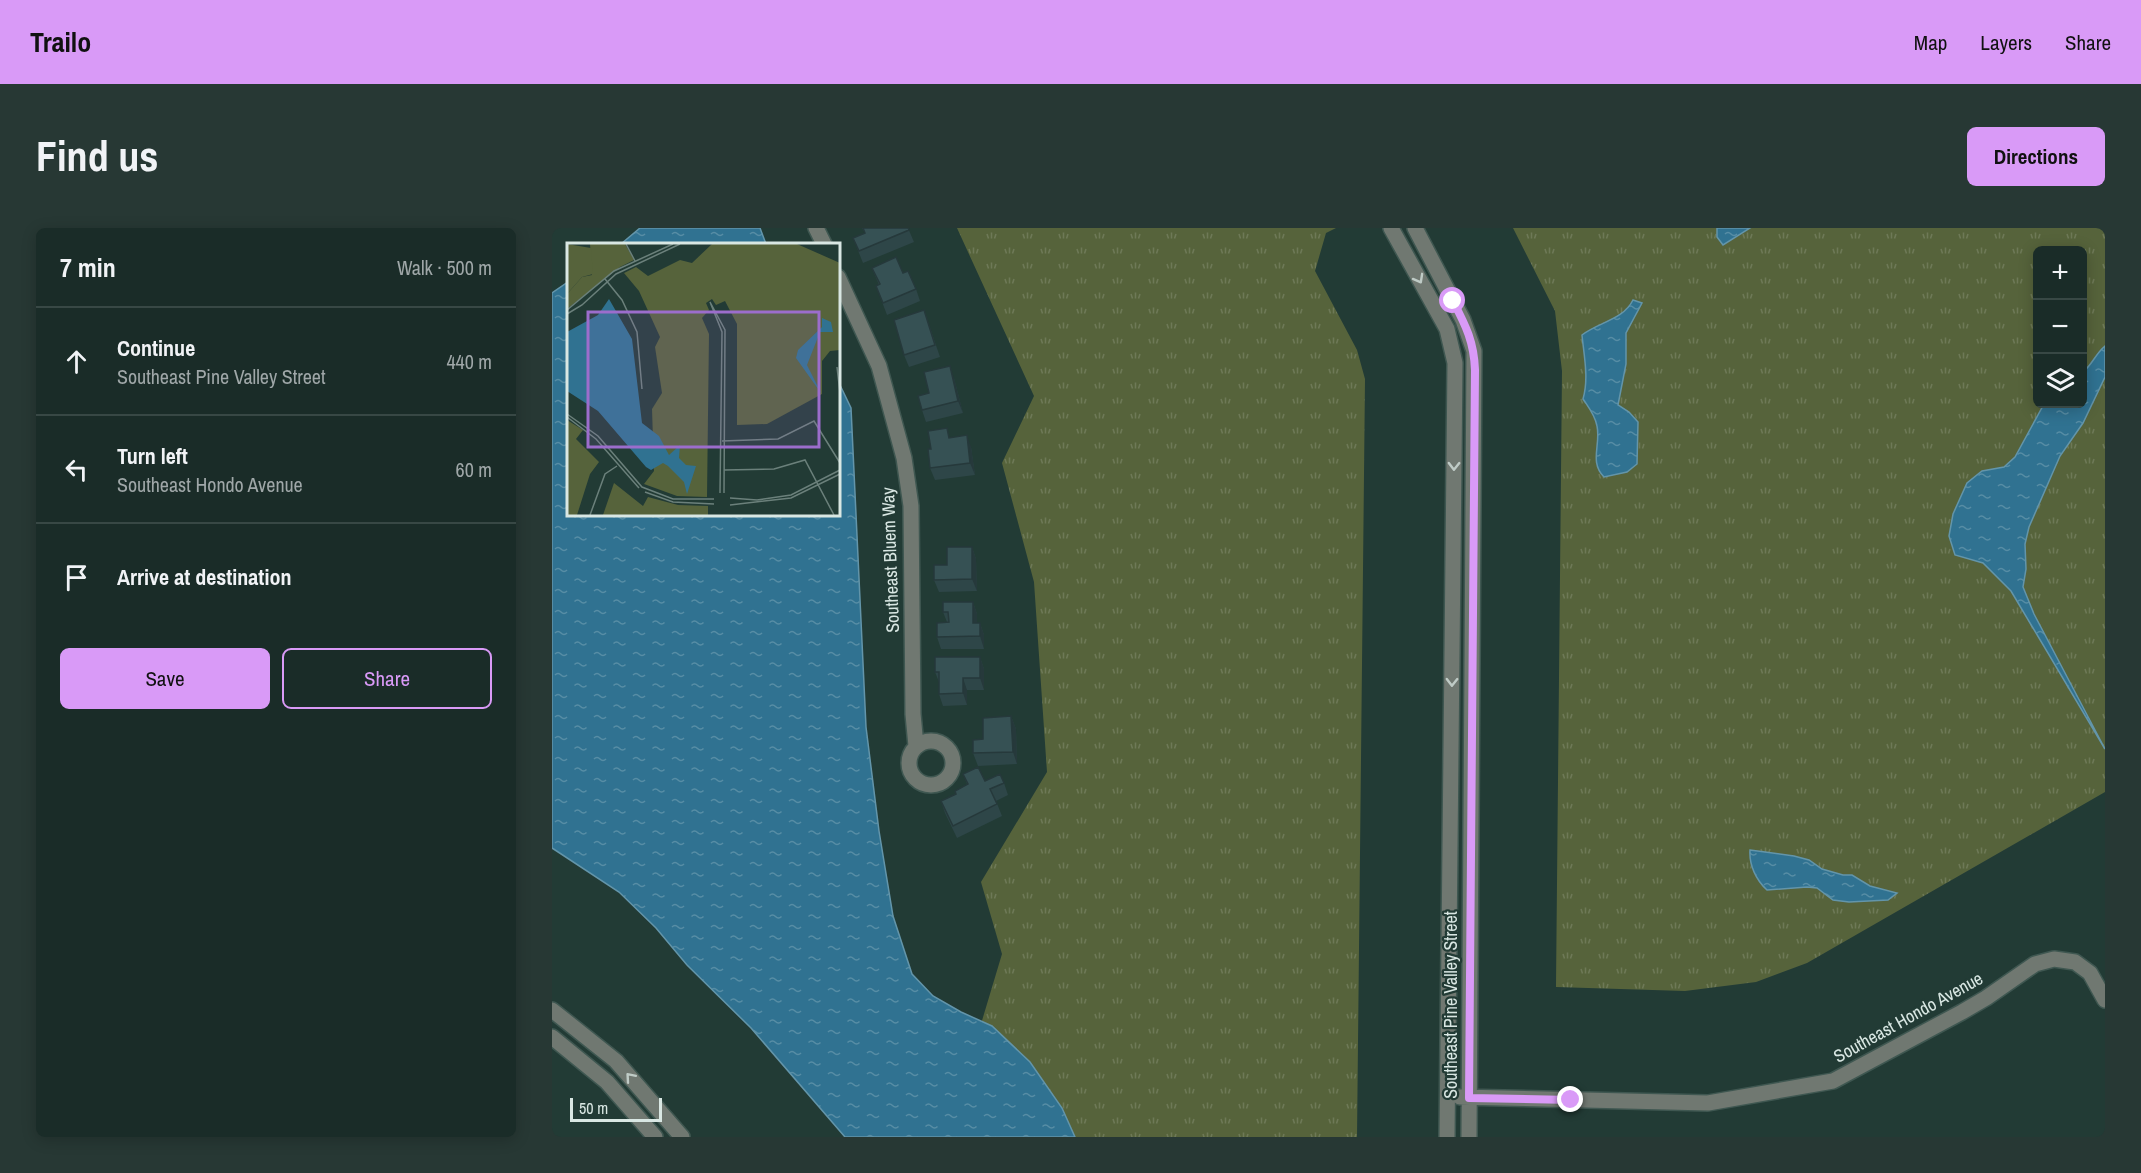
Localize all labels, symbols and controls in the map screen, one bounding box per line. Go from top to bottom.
text: Trailo [30,23,91,61]
text: Map [1914,28,1947,57]
text: Layers [1980,28,2032,57]
text: Share [2065,28,2111,57]
button: Directions [1967,127,2105,186]
text: Find us [36,128,158,184]
inset map [567,243,840,516]
map controls [2033,246,2087,408]
button: + [2033,246,2087,300]
text: 7 min [60,250,116,285]
text: Walk · 500 m [397,254,492,281]
one-way arrow [1412,273,1424,283]
route start [1439,287,1465,313]
button: − [2033,300,2087,354]
text: Continue [117,333,195,363]
icon: ahead [60,345,93,378]
text: 440 m [446,348,492,375]
button: layers [2033,354,2087,408]
text: Southeast Pine Valley Street [117,363,326,390]
text: Turn left [117,441,188,471]
icon: left [60,453,93,486]
text: 60 m [456,456,492,483]
one-way arrow [1448,461,1460,470]
text: Southeast Hondo Avenue [117,471,303,498]
street label: Southeast Bluem Way [875,486,905,633]
icon: arrive [60,561,93,594]
text: Arrive at destination [117,562,291,592]
button: Save [60,648,270,709]
button: Share [282,648,492,709]
one-way arrow [1446,677,1458,686]
street label: Southeast Pine Valley Street [1438,911,1463,1099]
street label: Southeast Hondo Avenue [1829,966,1987,1068]
one-way arrow [626,1073,637,1084]
route end [1557,1086,1583,1112]
scale bar [570,1095,662,1122]
text: 50 m [579,1097,608,1119]

